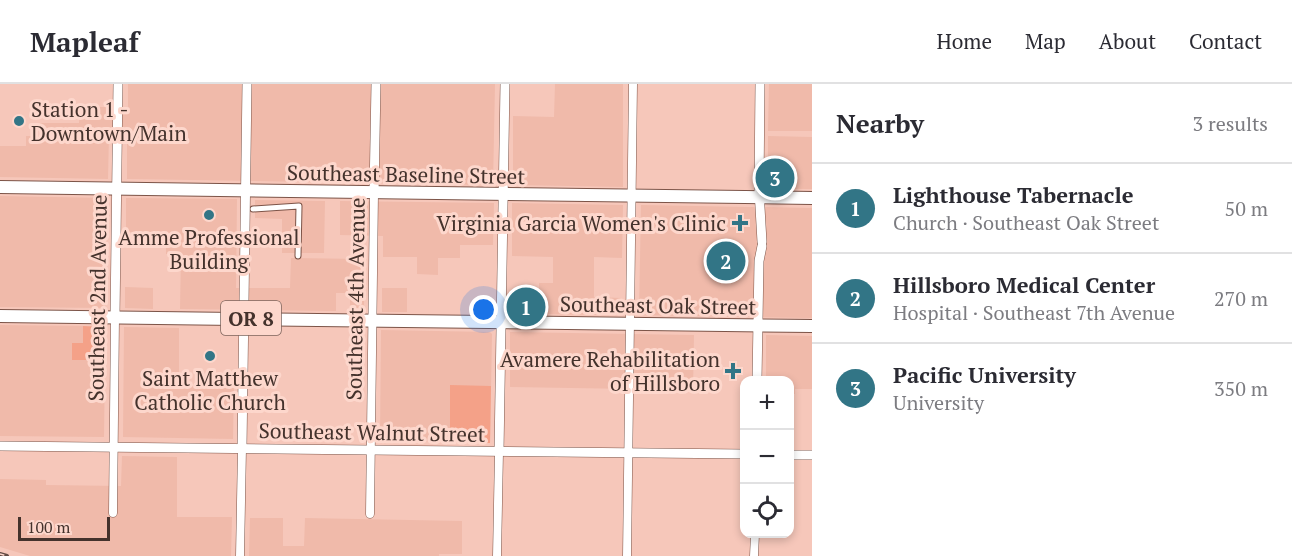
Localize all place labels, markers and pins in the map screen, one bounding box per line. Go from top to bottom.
place label: Station 1 - Downtown/Main [31,95,187,147]
marker: Station 1 - Downtown/Main [12,114,26,128]
pin: 3 [756,156,794,200]
marker: Amme Professional Building [202,208,216,222]
place label: Virginia Garcia Women's Clinic [436,209,726,237]
marker: Virginia Garcia Women's Clinic [731,214,749,232]
place label: Amme Professional Building [118,223,300,275]
pin: 2 [706,238,746,284]
pin: 1 [506,284,546,330]
place label: Avamere Rehabilitation of Hillsboro [500,345,721,397]
marker: Saint Matthew Catholic Church [203,349,217,363]
marker: Avamere Rehabilitation of Hillsboro [724,362,742,380]
place label: Saint Matthew Catholic Church [134,364,286,416]

